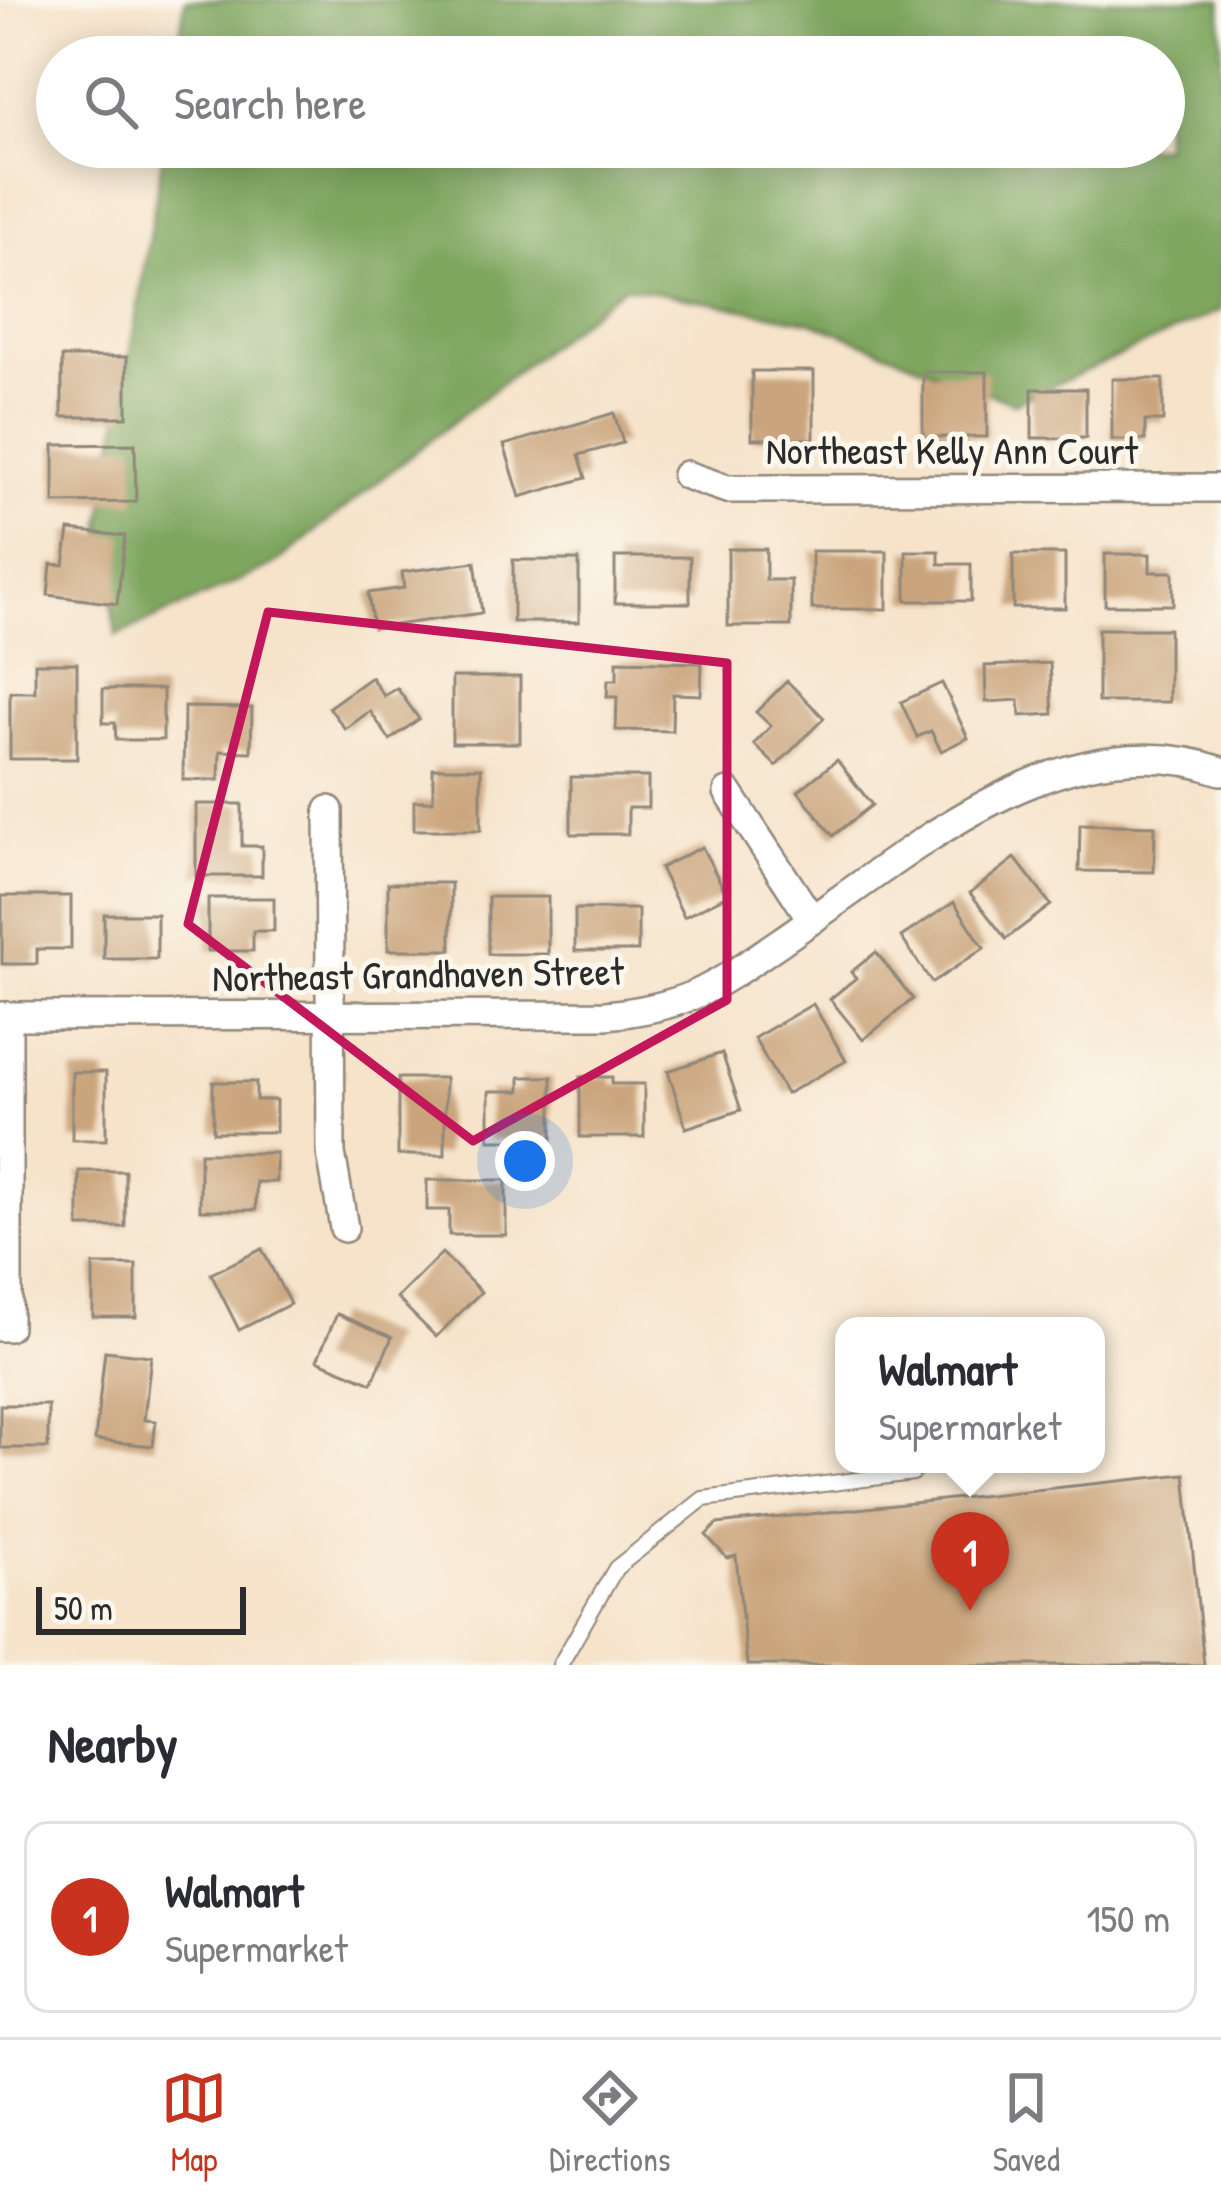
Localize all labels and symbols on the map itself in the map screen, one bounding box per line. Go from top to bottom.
street label: Northeast Kelly Ann Court [766,423,1139,476]
street label: Northeast Grandhaven Street [212,943,625,1004]
your location [495,1131,555,1191]
pin: 1 [931,1512,1009,1611]
scale bar [36,1581,246,1634]

